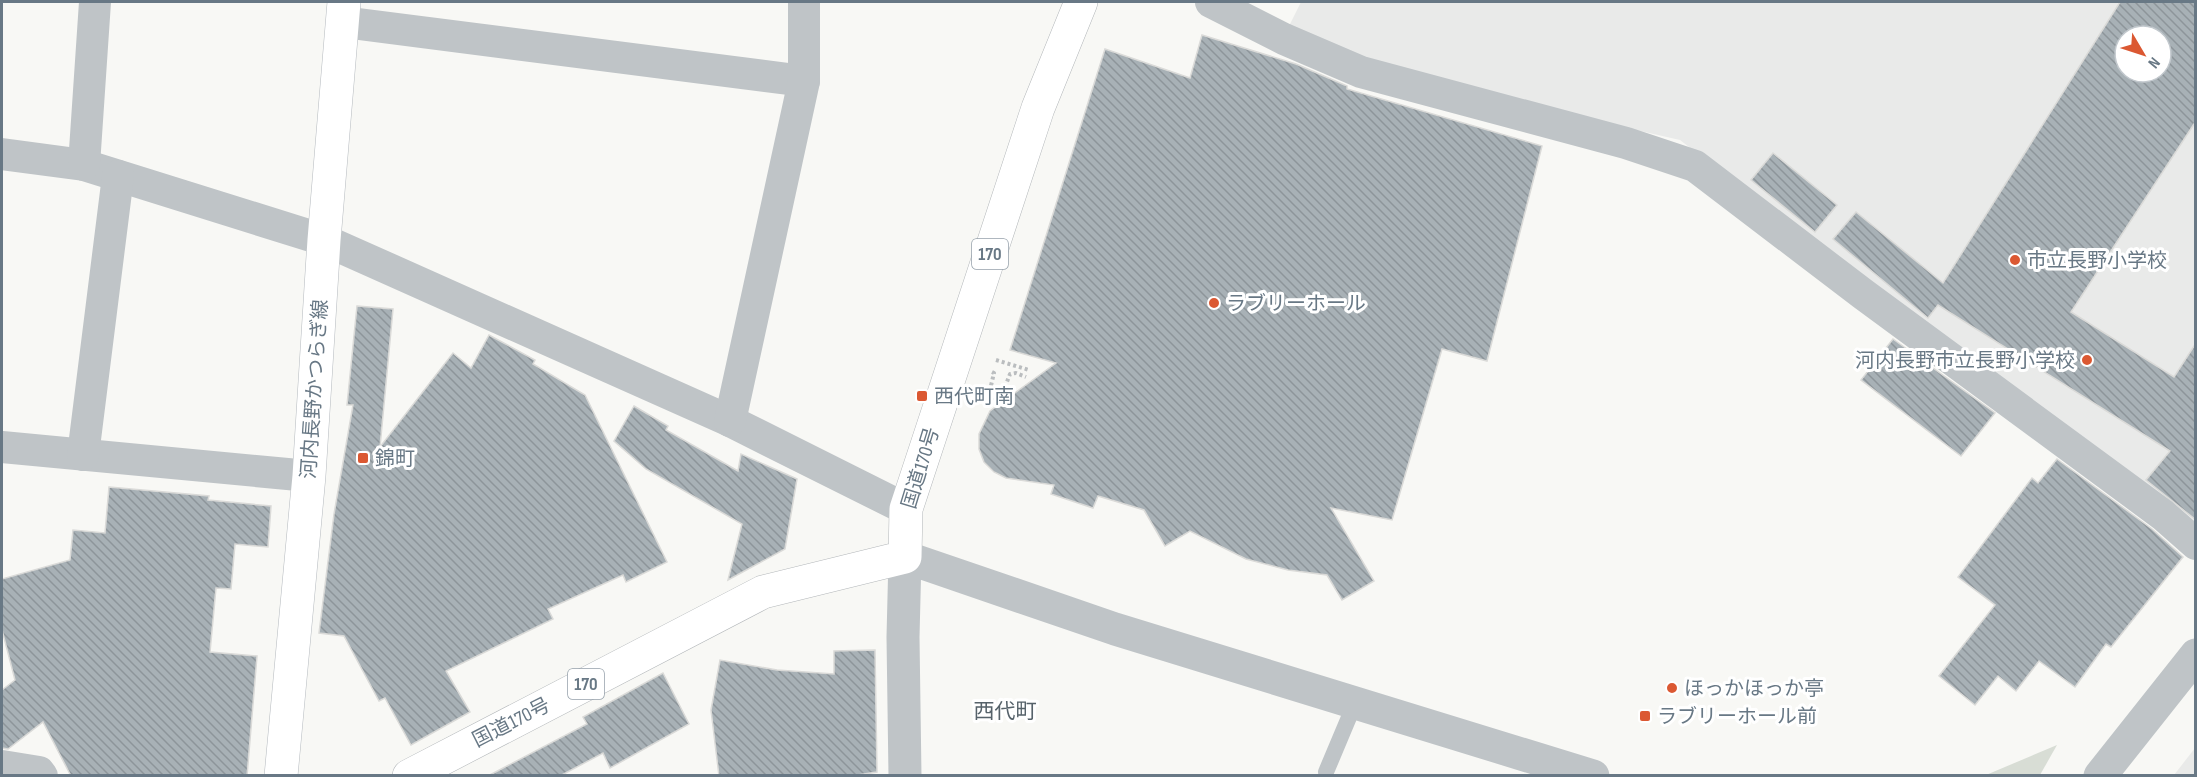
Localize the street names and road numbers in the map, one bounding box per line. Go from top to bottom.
road number: 170 [972,239,1008,269]
street label: 河内長野かつらぎ線 [297,298,333,480]
street label: 国道170号 [897,425,945,512]
road number: 170 [568,669,604,699]
street label: 国道170号 [469,693,554,753]

